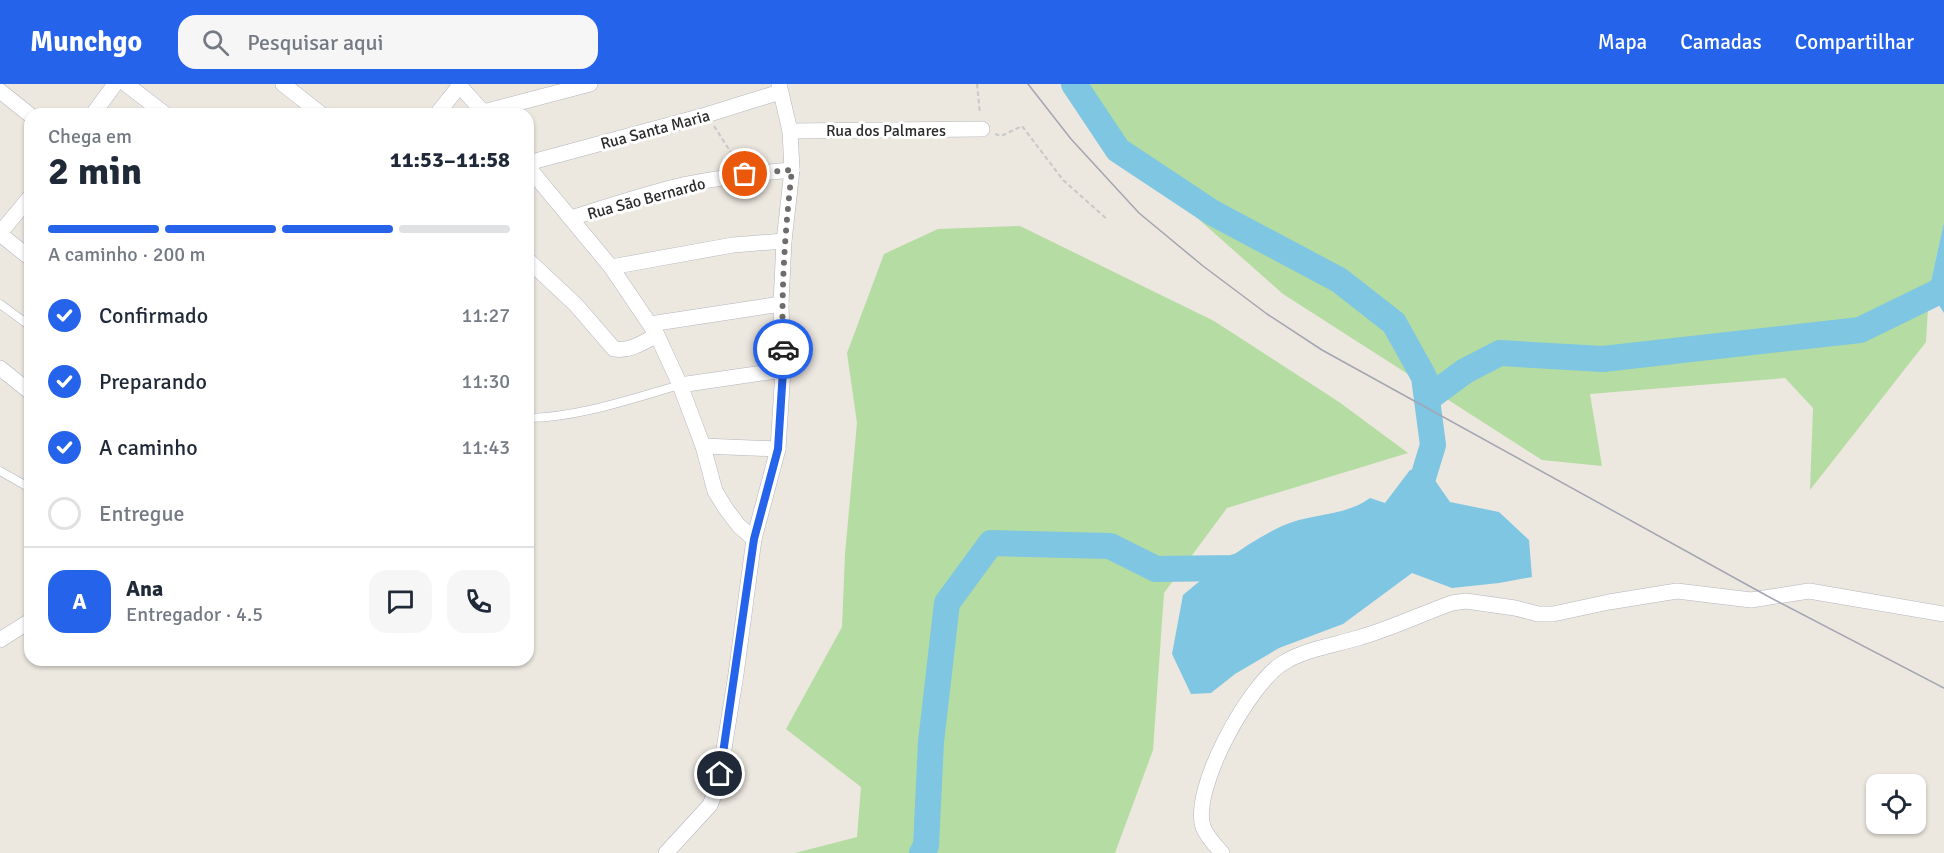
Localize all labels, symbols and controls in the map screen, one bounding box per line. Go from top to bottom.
search box [178,15,598,69]
text: Munchgo [30,25,142,59]
icon: search [199,26,232,59]
text: Pesquisar aqui [247,29,384,56]
text: Mapa [1598,29,1647,55]
text: Camadas [1680,29,1762,55]
text: Compartilhar [1795,29,1914,55]
street label: Rua Santa Maria [598,106,712,154]
street label: Rua dos Palmares [826,121,946,141]
text: Chega em [48,124,132,149]
text: 11:53–11:58 [390,146,510,173]
text: 2 min [48,147,142,195]
pin [719,148,770,199]
icon: bag [728,157,761,190]
street label: Rua São Bernardo [585,174,707,224]
text: A caminho · 200 m [48,242,205,267]
icon: check [48,299,81,332]
text: Confirmado [99,302,208,329]
text: 11:27 [461,303,510,328]
courier [753,319,813,379]
icon: car [767,333,800,366]
icon: check [48,365,81,398]
text: Preparando [99,368,207,395]
text: 11:30 [461,369,510,394]
icon: check [48,431,81,464]
text: A caminho [99,434,198,461]
text: 11:43 [461,435,510,460]
text: Entregue [99,500,184,527]
button: chat [369,570,432,633]
button: phone [447,570,510,633]
text: Ana [126,575,163,602]
text: A [72,588,87,615]
text: Entregador · 4.5 [126,602,263,627]
pin [694,748,745,799]
icon: home [703,757,736,790]
map controls [1866,774,1926,834]
button: locate [1866,774,1926,834]

